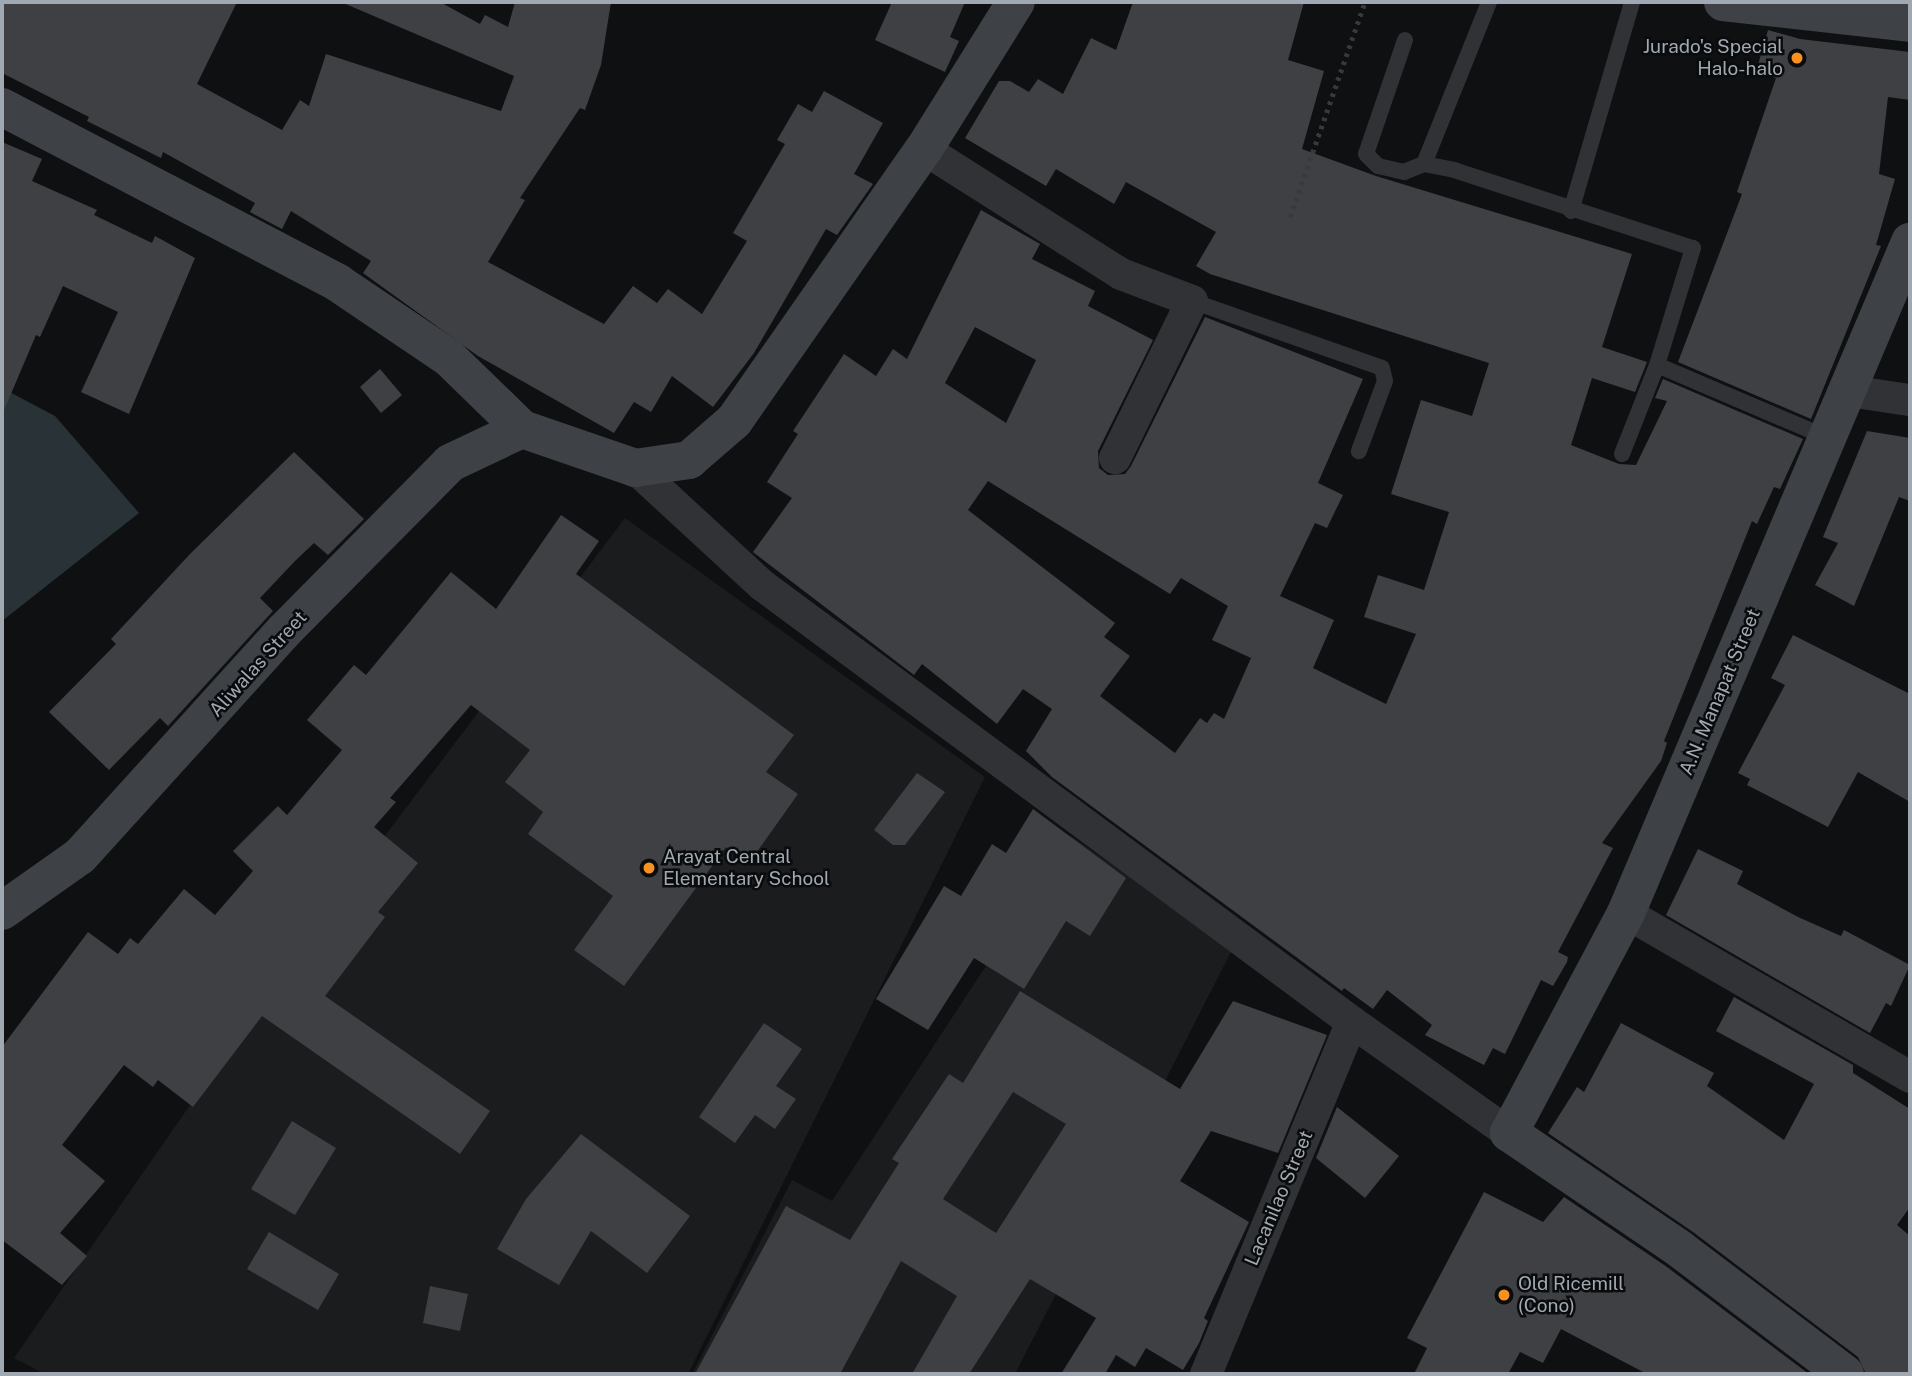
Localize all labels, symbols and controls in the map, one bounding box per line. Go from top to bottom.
place label: Jurado's Special Halo-halo [1643,36,1783,80]
marker: Jurado's Special Halo-halo [1789,50,1805,66]
street label: A.N. Manapat Street [1675,605,1765,779]
street label: Aliwalas Street [204,606,312,722]
place label: Arayat Central Elementary School [663,846,830,890]
marker: Arayat Central Elementary School [641,860,657,876]
street label: Lacanilao Street [1240,1127,1318,1269]
place label: Old Ricemill (Cono) [1518,1273,1624,1317]
marker: Old Ricemill (Cono) [1496,1287,1512,1303]

